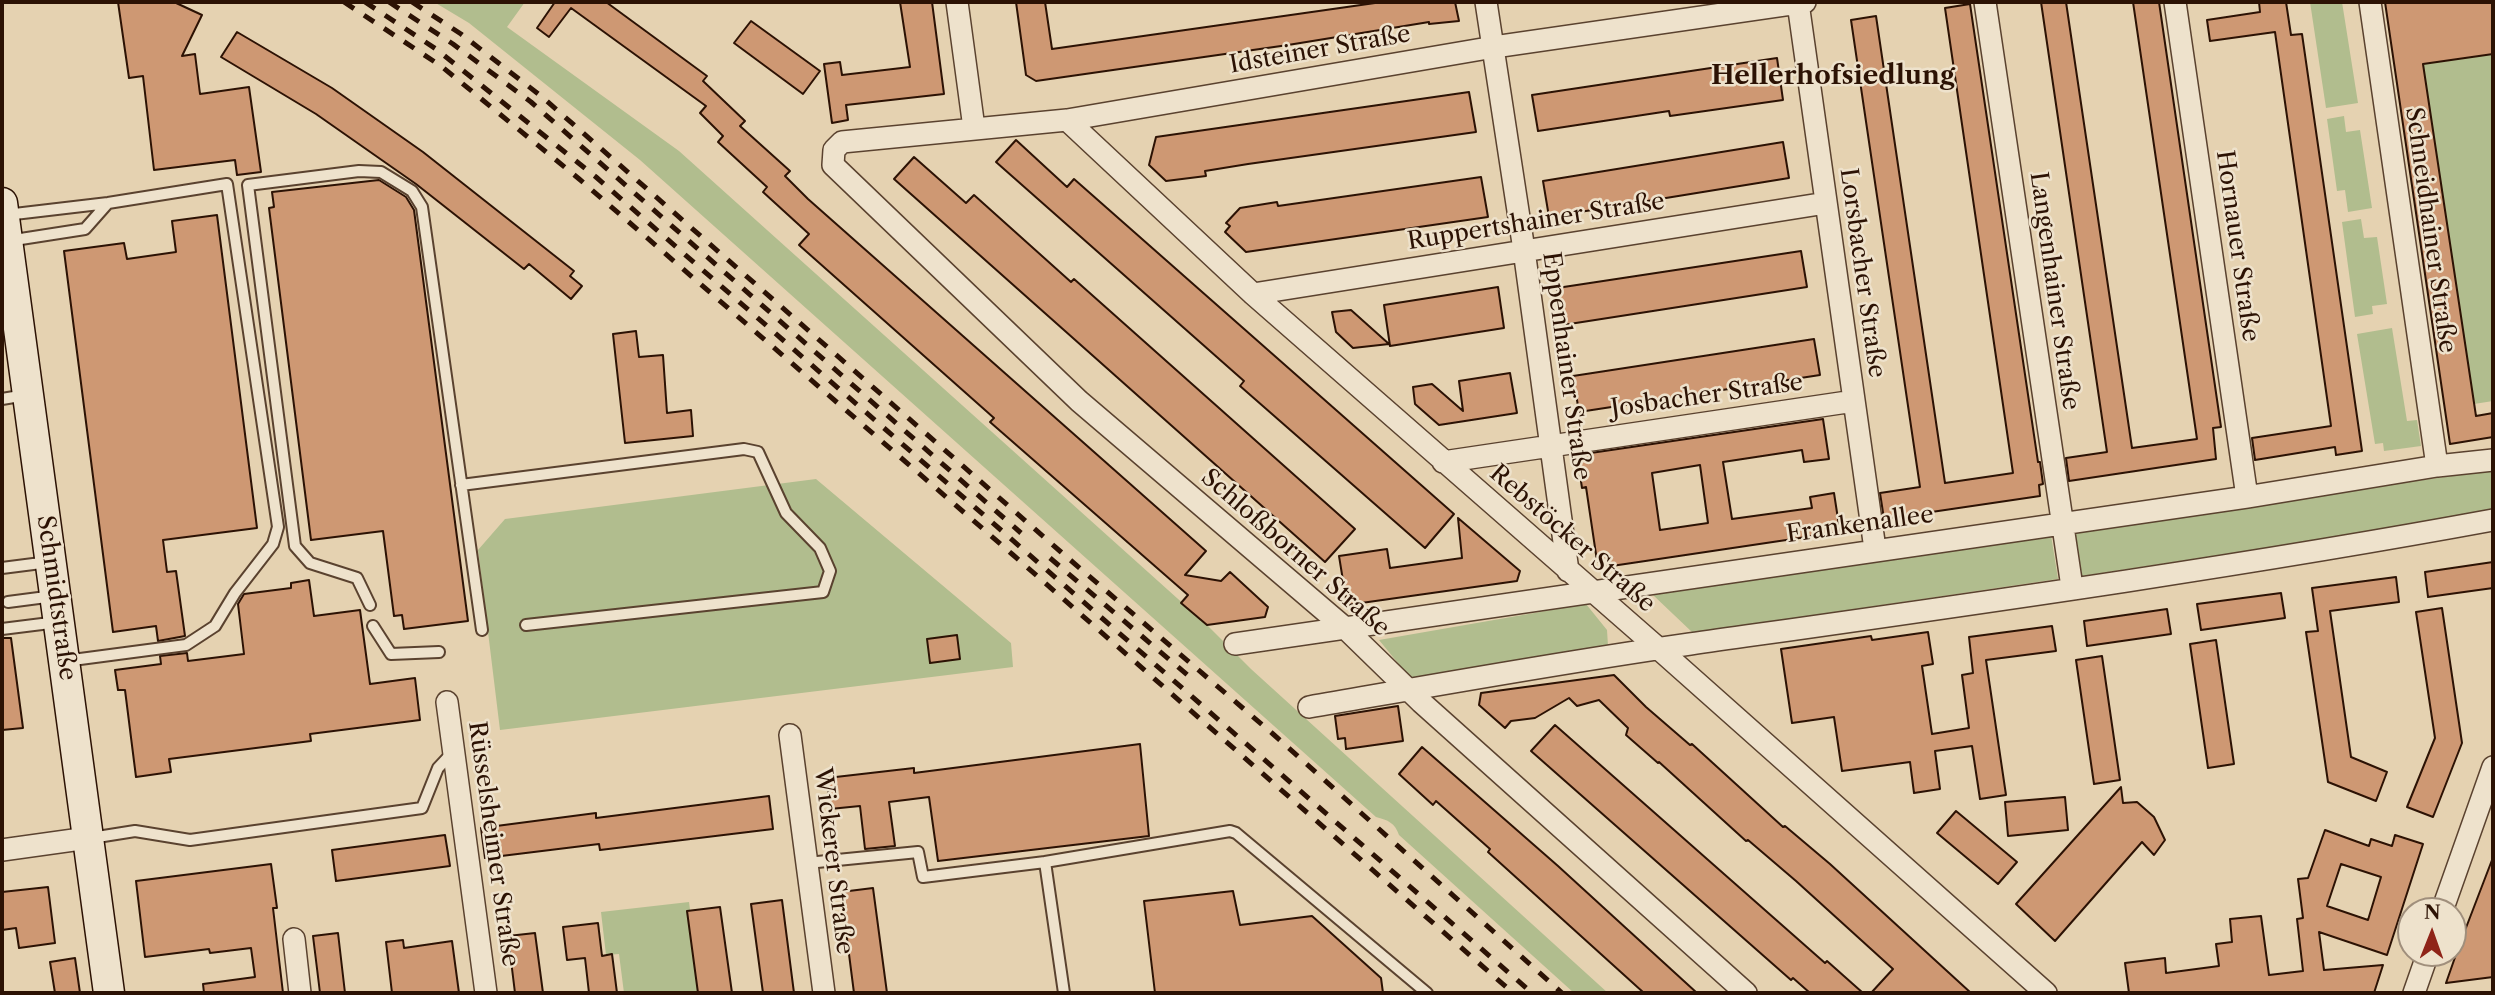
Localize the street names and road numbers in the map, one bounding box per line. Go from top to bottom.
street label: Idsteiner Straße [1227,20,1413,80]
street label: Schneidhainer Straße [2398,105,2462,355]
street label: Hornauer Straße [2209,149,2265,343]
street label: Lorsbacher Straße [1833,166,1891,380]
street label: Langenhainer Straße [2023,170,2085,412]
street label: Ruppertshainer Straße [1405,187,1667,257]
street label: Eppenhainer Straße [1536,250,1596,482]
street label: Josbacher Straße [1609,368,1805,424]
street label: Rebstöcker Straße [1483,459,1661,619]
street label: Schloßborner Straße [1195,463,1395,643]
street label: Frankenallee [1785,500,1935,550]
street label: Schmidtstraße [30,514,82,682]
street label: Rüsselsheimer Straße [462,719,524,969]
street label: Wickerer Straße [807,766,859,956]

